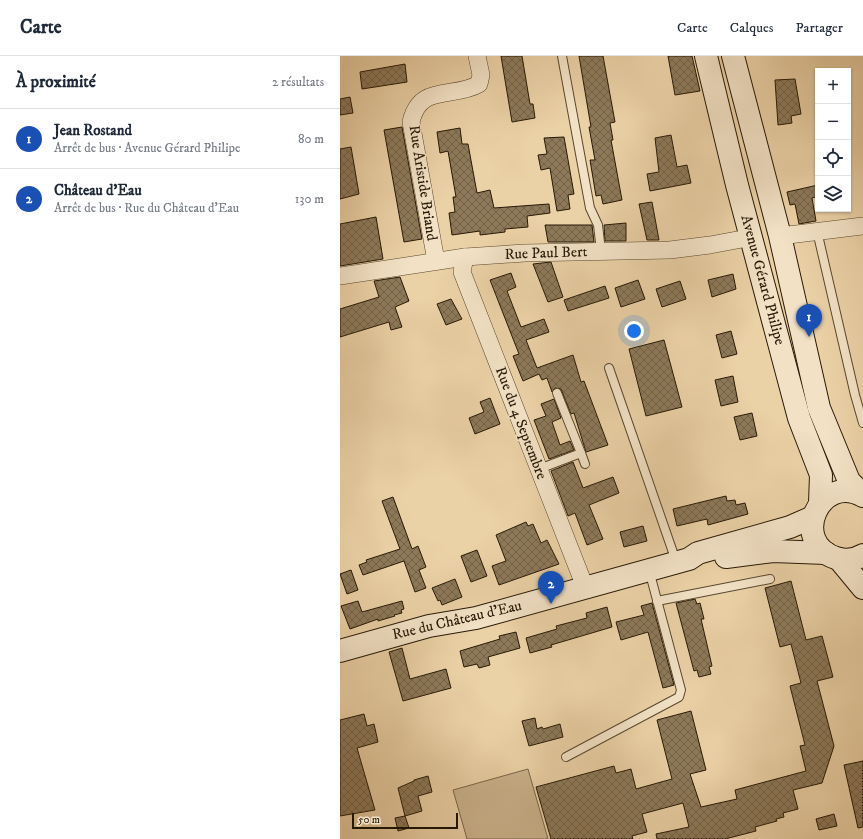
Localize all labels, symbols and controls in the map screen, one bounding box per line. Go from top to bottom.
text: Carte [20,16,62,39]
text: Carte [677,19,708,37]
text: Calques [730,19,773,37]
text: Partager [795,19,843,37]
map controls [815,68,851,212]
button: + [815,68,851,104]
text: À proximité [16,71,96,93]
text: 2 résultats [272,74,324,90]
button: − [815,104,851,140]
text: Jean Rostand [54,121,132,140]
street label: Rue Aristide Briand [404,124,442,243]
text: 1 [27,131,31,147]
text: 80 m [298,131,324,147]
text: Arrêt de bus · Avenue Gérard Philipe [54,140,240,156]
button: locate [815,140,851,176]
button: layers [815,176,851,212]
text: Château d'Eau [54,181,142,200]
text: 2 [26,191,32,207]
text: 130 m [295,191,324,207]
text: Arrêt de bus · Rue du Château d'Eau [54,200,239,216]
street label: Avenue Gérard Philipe [736,213,790,347]
street label: Rue Paul Bert [504,242,588,264]
pin: 1 [796,304,822,337]
your location [624,321,644,341]
street label: Rue du 4 Septembre [491,364,551,482]
pin: 2 [538,571,564,604]
street label: Rue du Château d'Eau [390,596,524,644]
scale bar [352,811,458,830]
text: 50 m [358,813,380,827]

